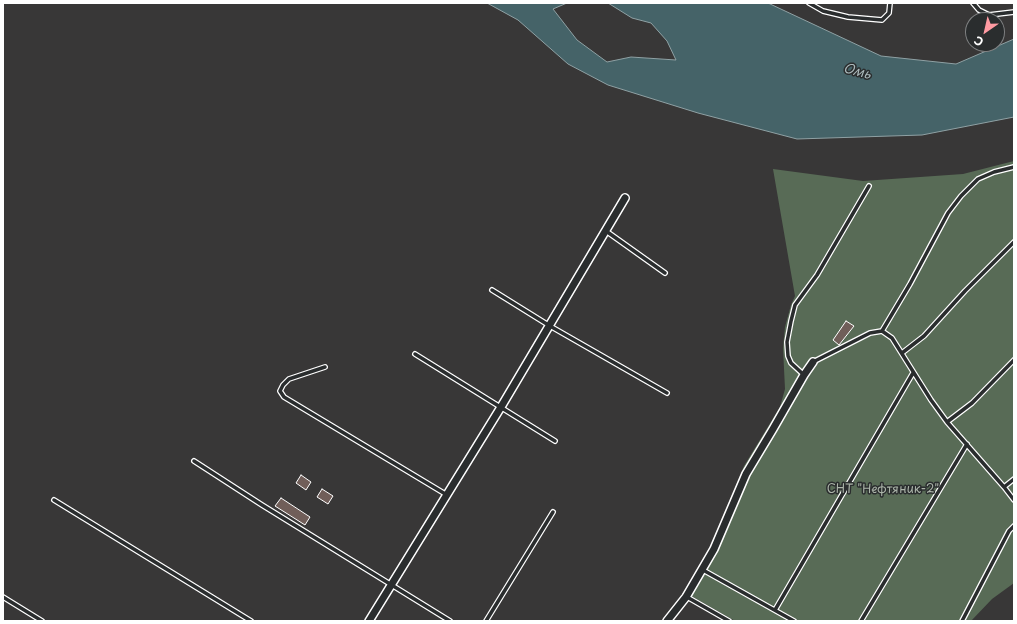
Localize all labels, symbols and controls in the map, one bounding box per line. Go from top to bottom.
north arrow [965,12,1005,52]
text: С [970,32,987,51]
water label: Омь [841,61,873,83]
park label: СНТ "Нефтяник-2" [827,483,939,497]

